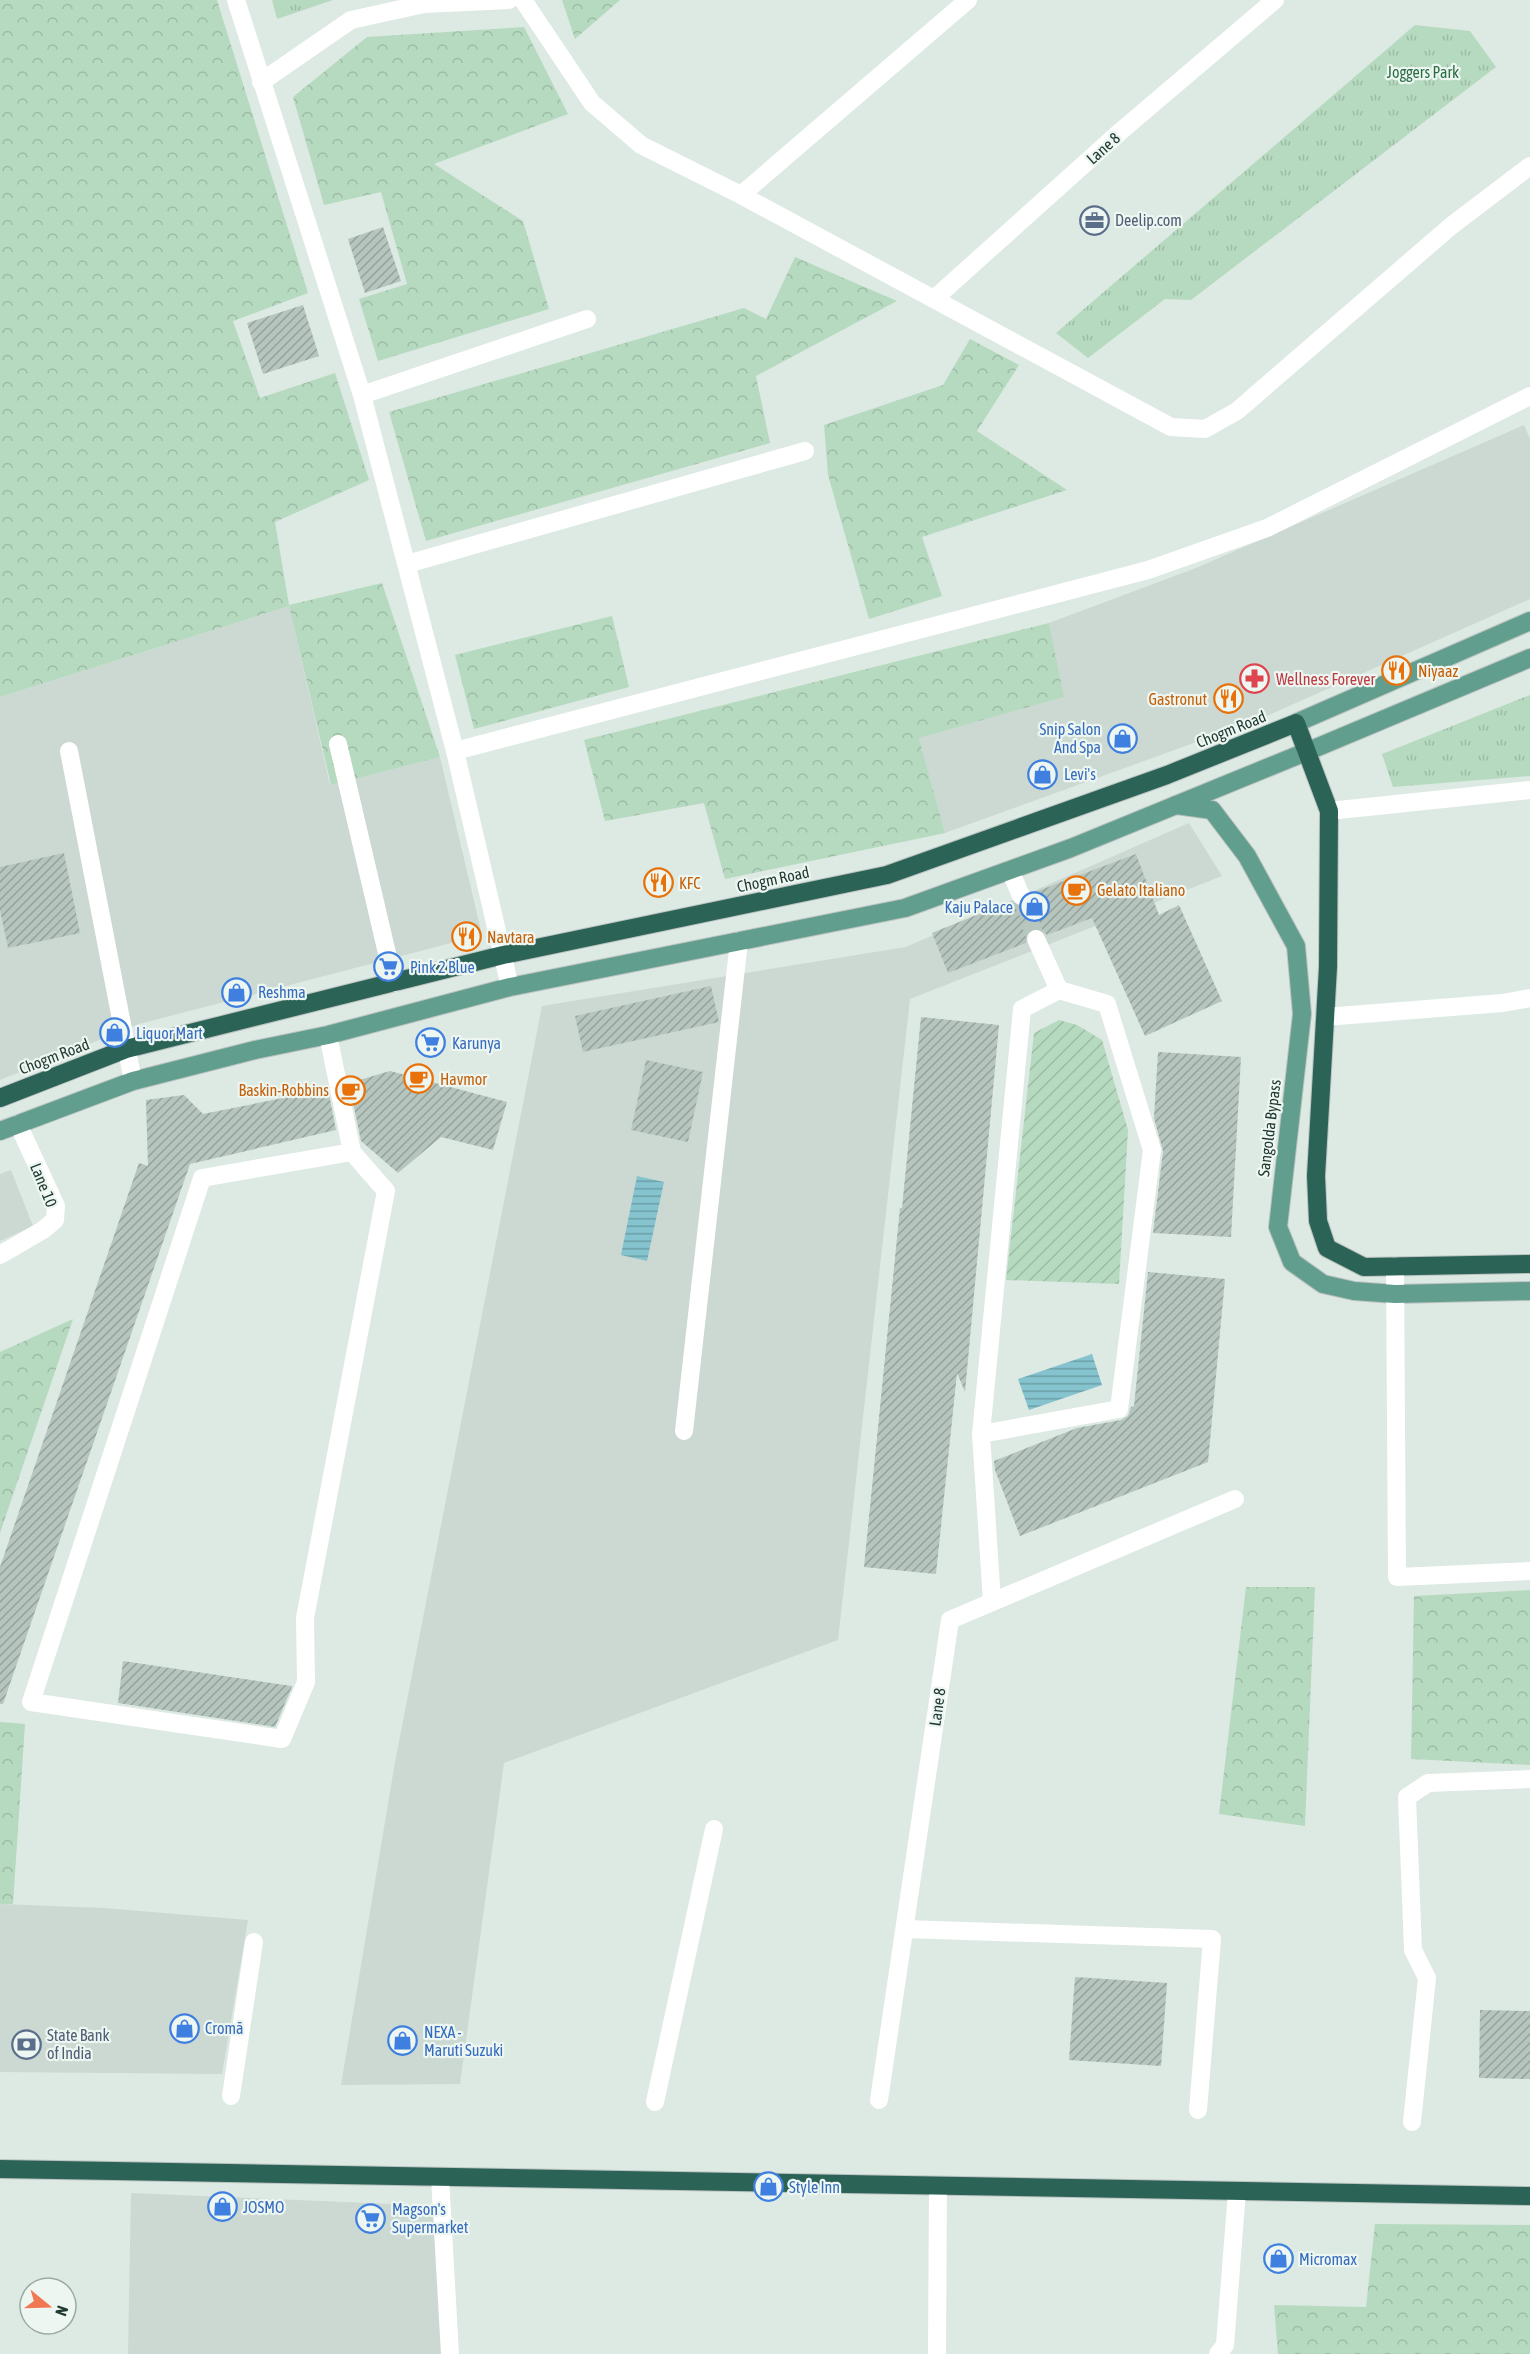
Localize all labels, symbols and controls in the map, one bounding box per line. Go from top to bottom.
park label: Joggers Park [1387,63,1459,82]
street label: Lane 8 [1083,128,1123,168]
office icon: Deelip.com [1078,204,1110,236]
place label: Deelip.com [1115,211,1182,230]
restaurant icon: Niyaaz [1381,655,1413,687]
place label: Niyaaz [1418,662,1458,681]
pharmacy icon: Wellness Forever [1239,663,1271,695]
place label: Wellness Forever [1276,670,1376,688]
restaurant icon: Gastronut [1212,683,1244,715]
place label: Gastronut [1148,690,1207,708]
street label: Chogm Road [1193,707,1269,752]
place label: Snip Salon And Spa [1040,720,1101,757]
shop icon: Snip Salon And Spa [1106,722,1138,754]
shop icon: Levi's [1027,758,1059,790]
place label: Levi's [1064,765,1096,783]
street label: Chogm Road [735,863,811,896]
restaurant icon: KFC [642,867,674,899]
place label: KFC [679,874,701,892]
cafe icon: Gelato Italiano [1060,874,1092,906]
place label: Gelato Italiano [1097,881,1185,899]
shop icon: Kaju Palace [1018,891,1050,923]
place label: Kaju Palace [945,898,1013,917]
restaurant icon: Navtara [450,921,482,953]
place label: Navtara [487,928,534,946]
supermarket icon: Pink 2 Blue [373,951,405,983]
place label: Pink 2 Blue [410,958,475,976]
shop icon: Reshma [221,976,253,1008]
place label: Reshma [258,983,306,1001]
shop icon: Liquor Mart [99,1017,131,1049]
place label: Liquor Mart [136,1024,203,1043]
supermarket icon: Karunya [415,1027,447,1059]
street label: Chogm Road [16,1034,92,1079]
place label: Karunya [452,1034,501,1053]
cafe icon: Havmor [403,1063,435,1095]
place label: Havmor [440,1070,487,1088]
cafe icon: Baskin-Robbins [334,1074,366,1106]
street label: Sangolda Bypass [1254,1078,1285,1178]
place label: Baskin-Robbins [239,1081,329,1099]
street label: Lane 10 [27,1160,61,1210]
street label: Lane 8 [925,1687,949,1727]
shop icon: Cromā [168,2012,200,2044]
place label: Cromā [205,2019,243,2037]
place label: NEXA - Maruti Suzuki [424,2023,503,2059]
shop icon: NEXA - Maruti Suzuki [387,2025,419,2057]
place label: State Bank of India [47,2026,110,2062]
bank icon: State Bank of India [10,2028,42,2060]
shop icon: Style Inn [752,2171,784,2203]
place label: Style Inn [789,2178,840,2197]
shop icon: JOSMO [206,2191,238,2223]
place label: JOSMO [243,2198,284,2216]
place label: Magson's Supermarket [392,2200,469,2237]
supermarket icon: Magson's Supermarket [355,2202,387,2234]
shop icon: Micromax [1262,2243,1294,2275]
place label: Micromax [1299,2250,1358,2268]
north arrow [18,2276,78,2336]
text: N [52,2303,72,2318]

